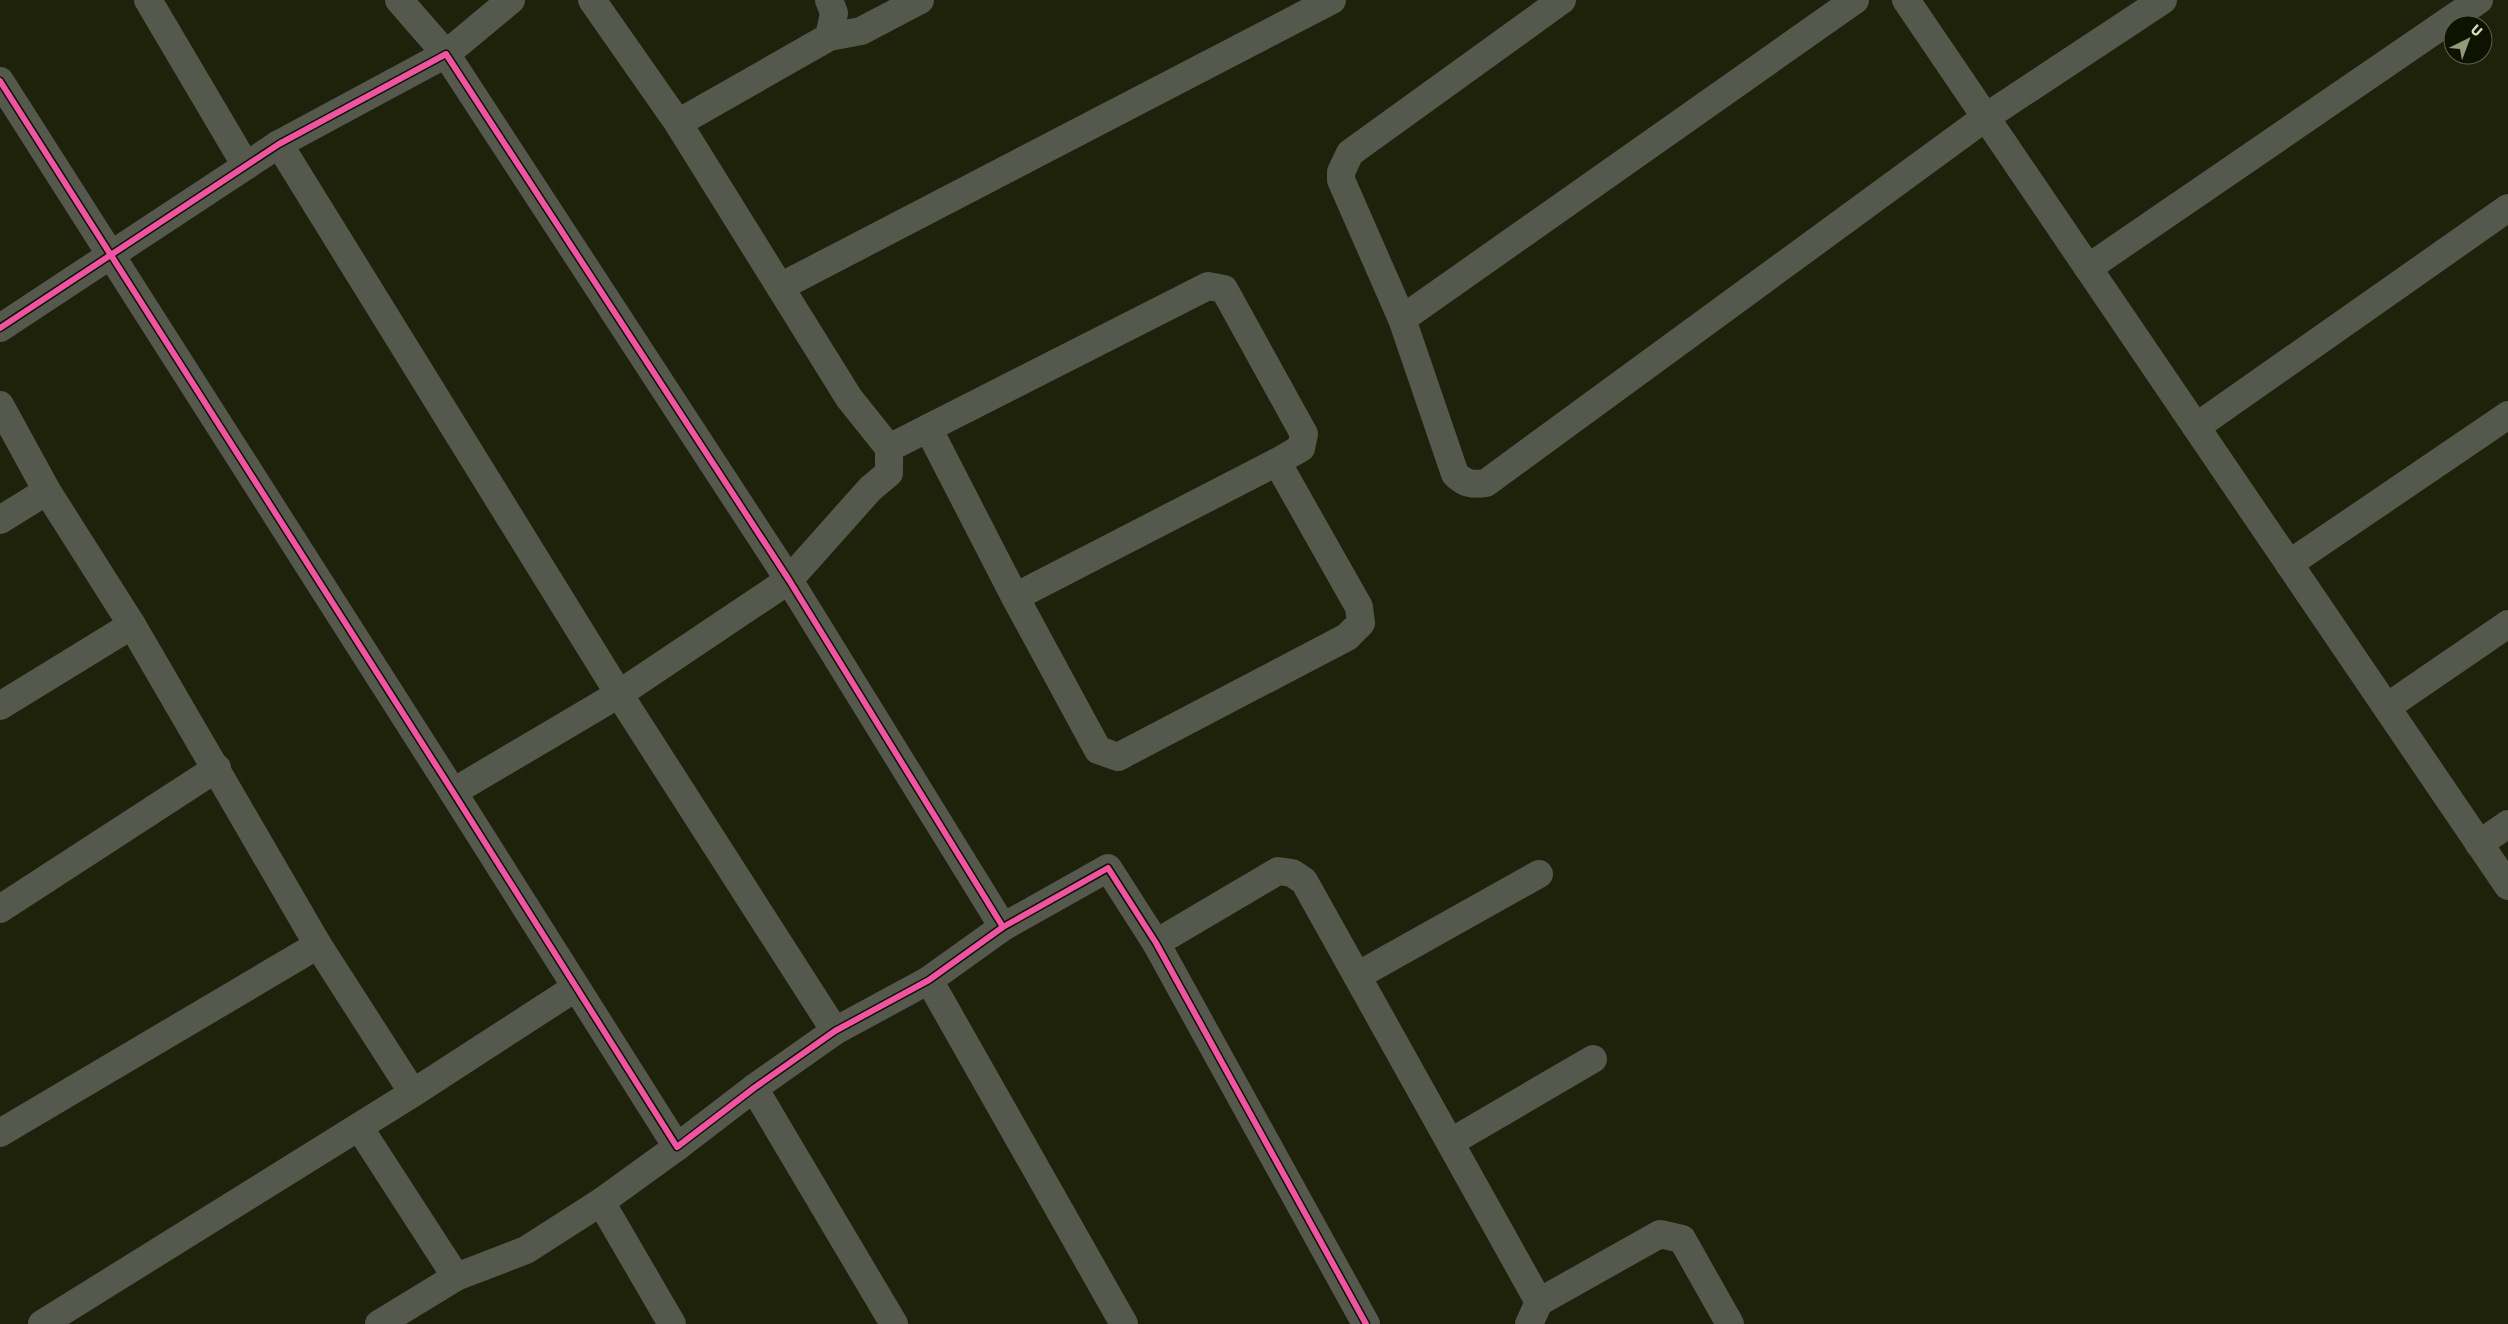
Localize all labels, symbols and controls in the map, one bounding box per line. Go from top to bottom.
north arrow [2443,15,2493,65]
text: U [2466,20,2487,41]

